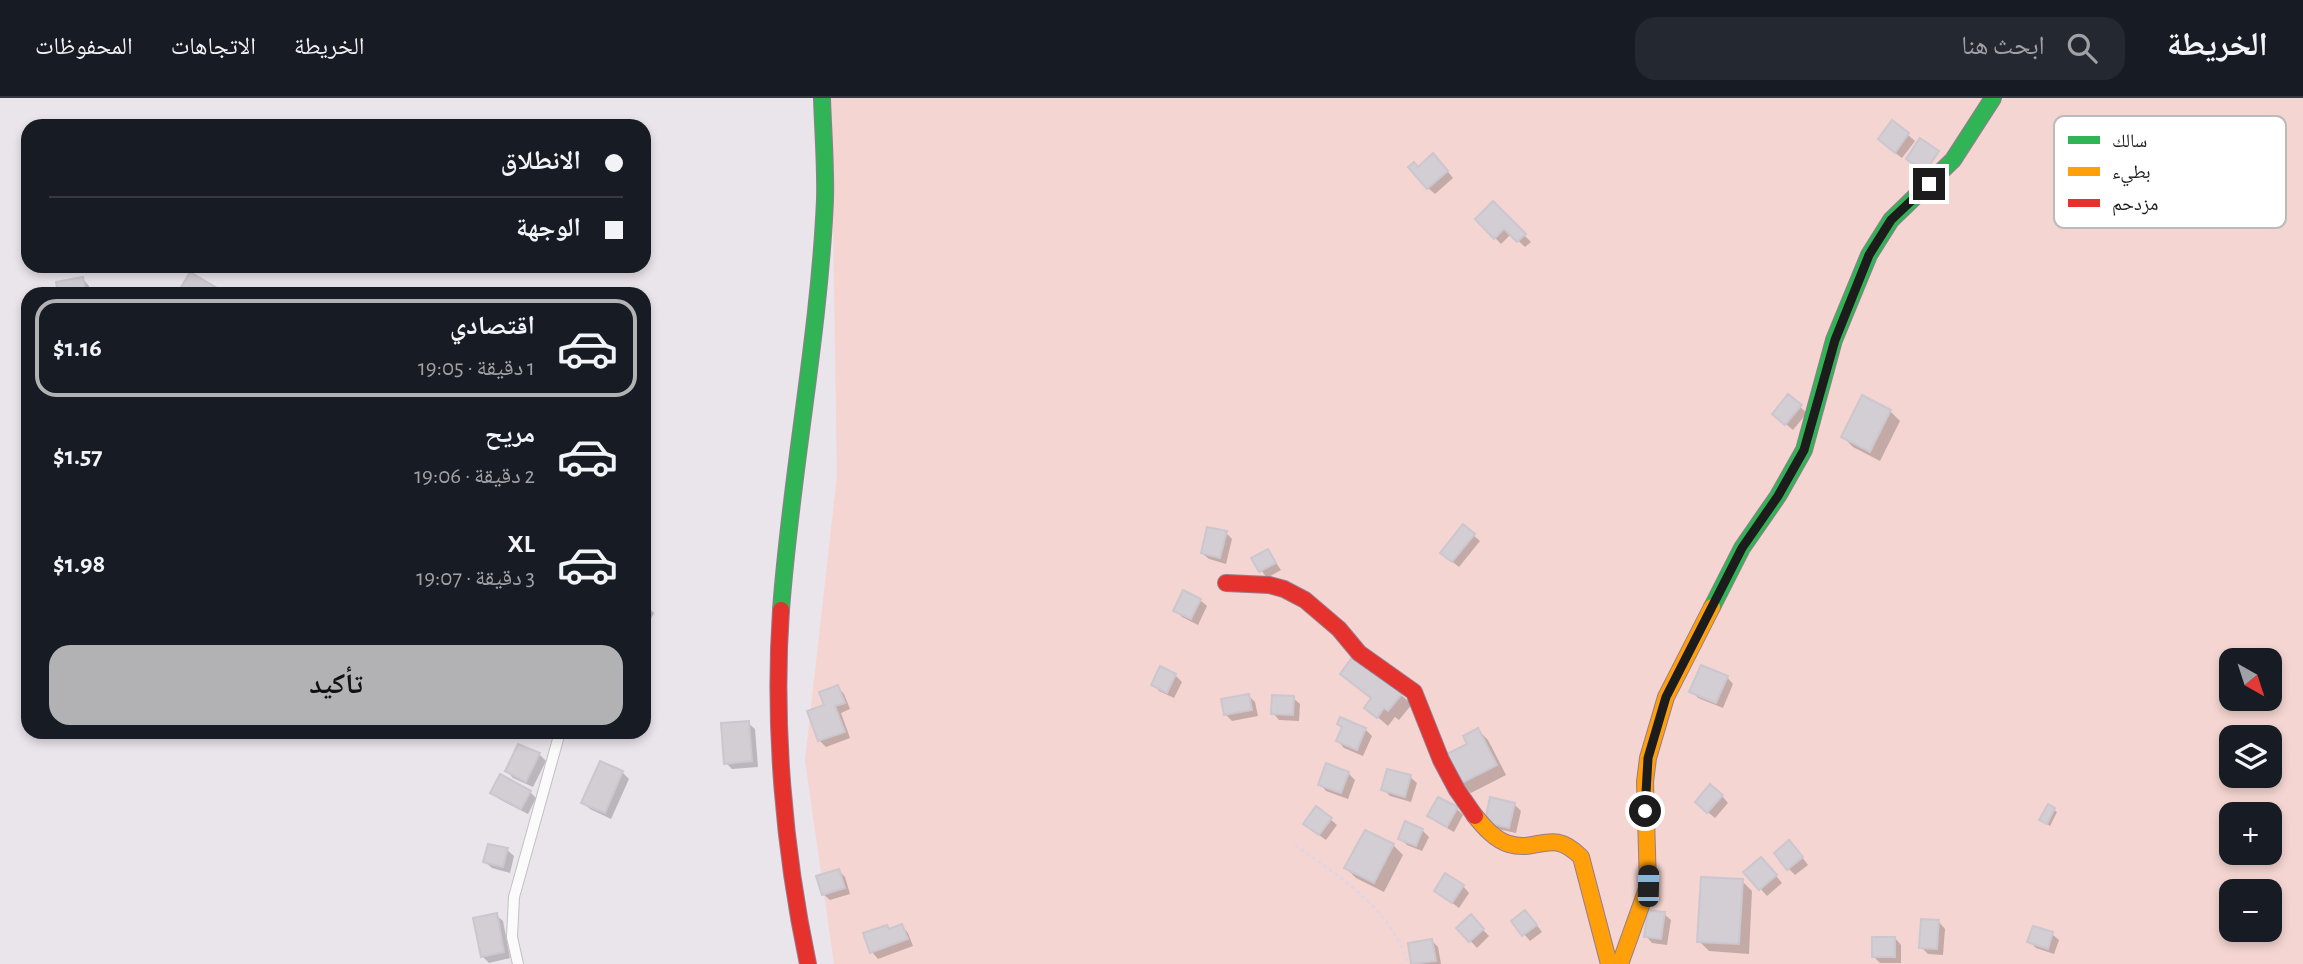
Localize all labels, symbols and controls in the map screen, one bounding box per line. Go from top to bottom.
search box [1635,17,2125,80]
icon: search [2063,29,2101,67]
text: الخريطة [2167,29,2268,62]
text: ابحث هنا [1961,33,2045,59]
text: المحفوظات [35,35,133,59]
text: الاتجاهات [171,35,256,59]
text: الخريطة [294,35,365,59]
legend [2054,116,2286,228]
text: سالك [2112,132,2147,151]
text: الانطلاق [501,148,581,174]
text: بطيء [2112,163,2151,187]
route end [1913,168,1945,200]
text: مزدحم [2112,195,2158,216]
text: الوجهة [516,215,581,241]
text: اقتصادي [450,313,535,339]
icon: car [556,317,619,380]
text: $1.16 [53,335,102,361]
text: 1 دقيقة · 19:05 [418,357,535,380]
text: مريح [485,421,535,447]
icon: car [556,425,619,488]
text: $1.57 [53,443,102,469]
text: 2 دقيقة · 19:06 [414,465,535,488]
text: XL [508,531,535,557]
icon: car [556,533,619,596]
text: $1.98 [53,551,105,577]
text: 3 دقيقة · 19:07 [416,567,535,590]
button: تأكيد [49,645,623,725]
north arrow [2219,648,2282,710]
map controls [2219,648,2282,942]
button: layers [2219,725,2282,788]
route start [1629,795,1661,827]
button: + [2219,802,2282,865]
car [1638,865,1659,907]
button: − [2219,879,2282,942]

